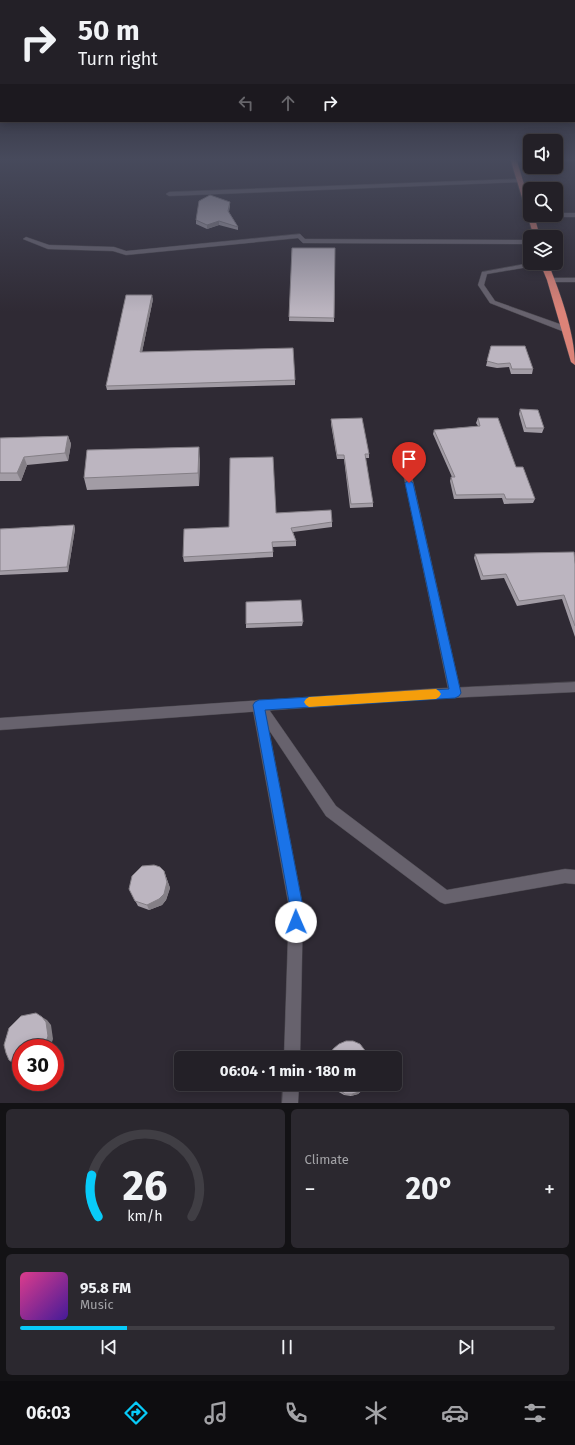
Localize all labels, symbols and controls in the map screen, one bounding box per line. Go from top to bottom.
text: 50 m [78,14,140,47]
icon: right [12,16,64,68]
text: Turn right [78,48,158,70]
icon: left [235,92,257,114]
icon: ahead [277,92,299,114]
icon: right [319,92,341,114]
map controls [523,134,563,270]
button: sound [523,134,563,174]
button: search [523,182,563,222]
button: layers [523,230,563,270]
pin [392,442,426,483]
icon: arrive [398,448,420,470]
position arrow [275,901,317,943]
speed limit sign: 30 [12,1039,64,1091]
text: 06:04 · 1 min · 180 m [220,1062,356,1080]
text: Climate [305,1152,349,1167]
text: 26 [123,1160,168,1210]
text: 20° [405,1171,454,1207]
text: − [305,1176,316,1203]
text: + [544,1176,555,1203]
text: km/h [128,1207,163,1224]
text: 95.8 FM [80,1279,131,1297]
text: Music [80,1297,114,1312]
icon: previous [98,1336,120,1358]
icon: pause [276,1336,298,1358]
icon: next [455,1336,477,1358]
icon: directions [122,1399,150,1427]
icon: music [202,1399,230,1427]
icon: phone [282,1399,310,1427]
icon: climate [362,1399,390,1427]
icon: car [441,1399,469,1427]
icon: filters [521,1399,549,1427]
text: 06:03 [26,1402,71,1424]

